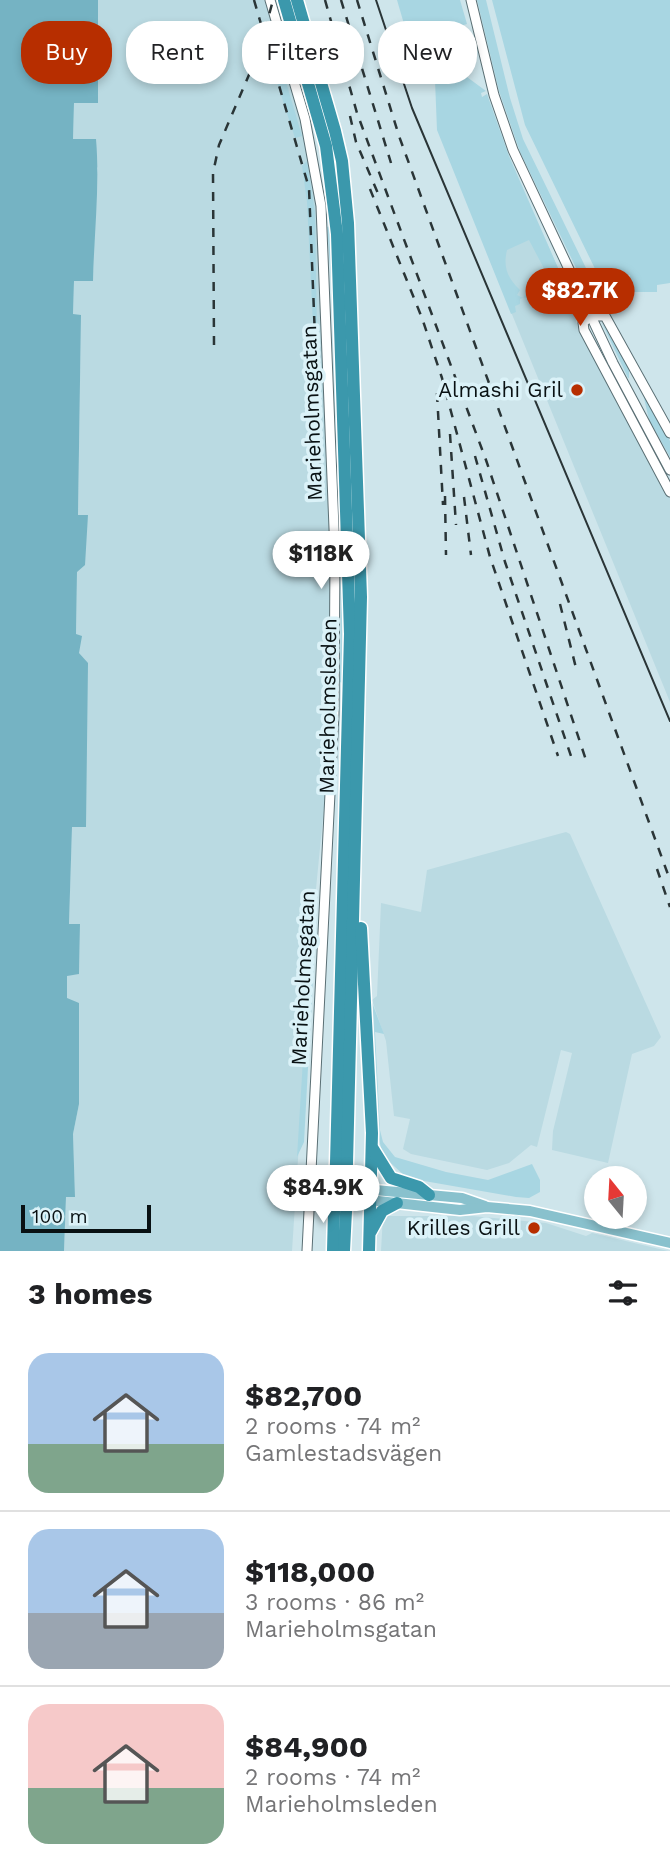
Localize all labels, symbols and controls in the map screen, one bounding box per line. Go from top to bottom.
chip: Buy [21,21,112,84]
chip: Rent [126,21,228,84]
chip: Filters [242,21,364,84]
chip: New [378,21,477,84]
pin: $82.7K [523,268,637,328]
text: $82.7K [542,277,618,304]
street label: Marieholmsgatan [296,325,327,501]
place label: Almashi Gril [438,377,564,402]
marker: Almashi Gril [569,382,585,398]
pin: $118K [272,532,370,591]
text: $118K [289,540,353,567]
street label: Marieholmsleden [313,618,342,794]
street label: Marieholmsgatan [285,890,320,1066]
pin: $84.9K [266,1166,380,1225]
north arrow [584,1166,648,1228]
map controls [584,1166,647,1229]
text: $84.9K [283,1174,363,1201]
scale bar [21,1202,150,1234]
text: 100 m [32,1205,88,1228]
place label: Krilles Grill [407,1215,521,1240]
marker: Krilles Grill [526,1220,542,1236]
icon: filters [604,1274,642,1312]
text: 3 homes [28,1276,153,1311]
text: $82,700 [245,1378,362,1413]
icon: home [84,1381,168,1465]
text: 2 rooms · 74 m² [245,1413,420,1440]
text: Gamlestadsvägen [245,1440,442,1467]
text: $118,000 [245,1554,375,1589]
icon: home [84,1557,168,1641]
text: 3 rooms · 86 m² [245,1589,424,1616]
text: Marieholmsgatan [245,1616,437,1643]
text: $84,900 [245,1729,368,1764]
icon: home [84,1732,168,1816]
text: 2 rooms · 74 m² [245,1764,420,1791]
text: Marieholmsleden [245,1791,438,1818]

